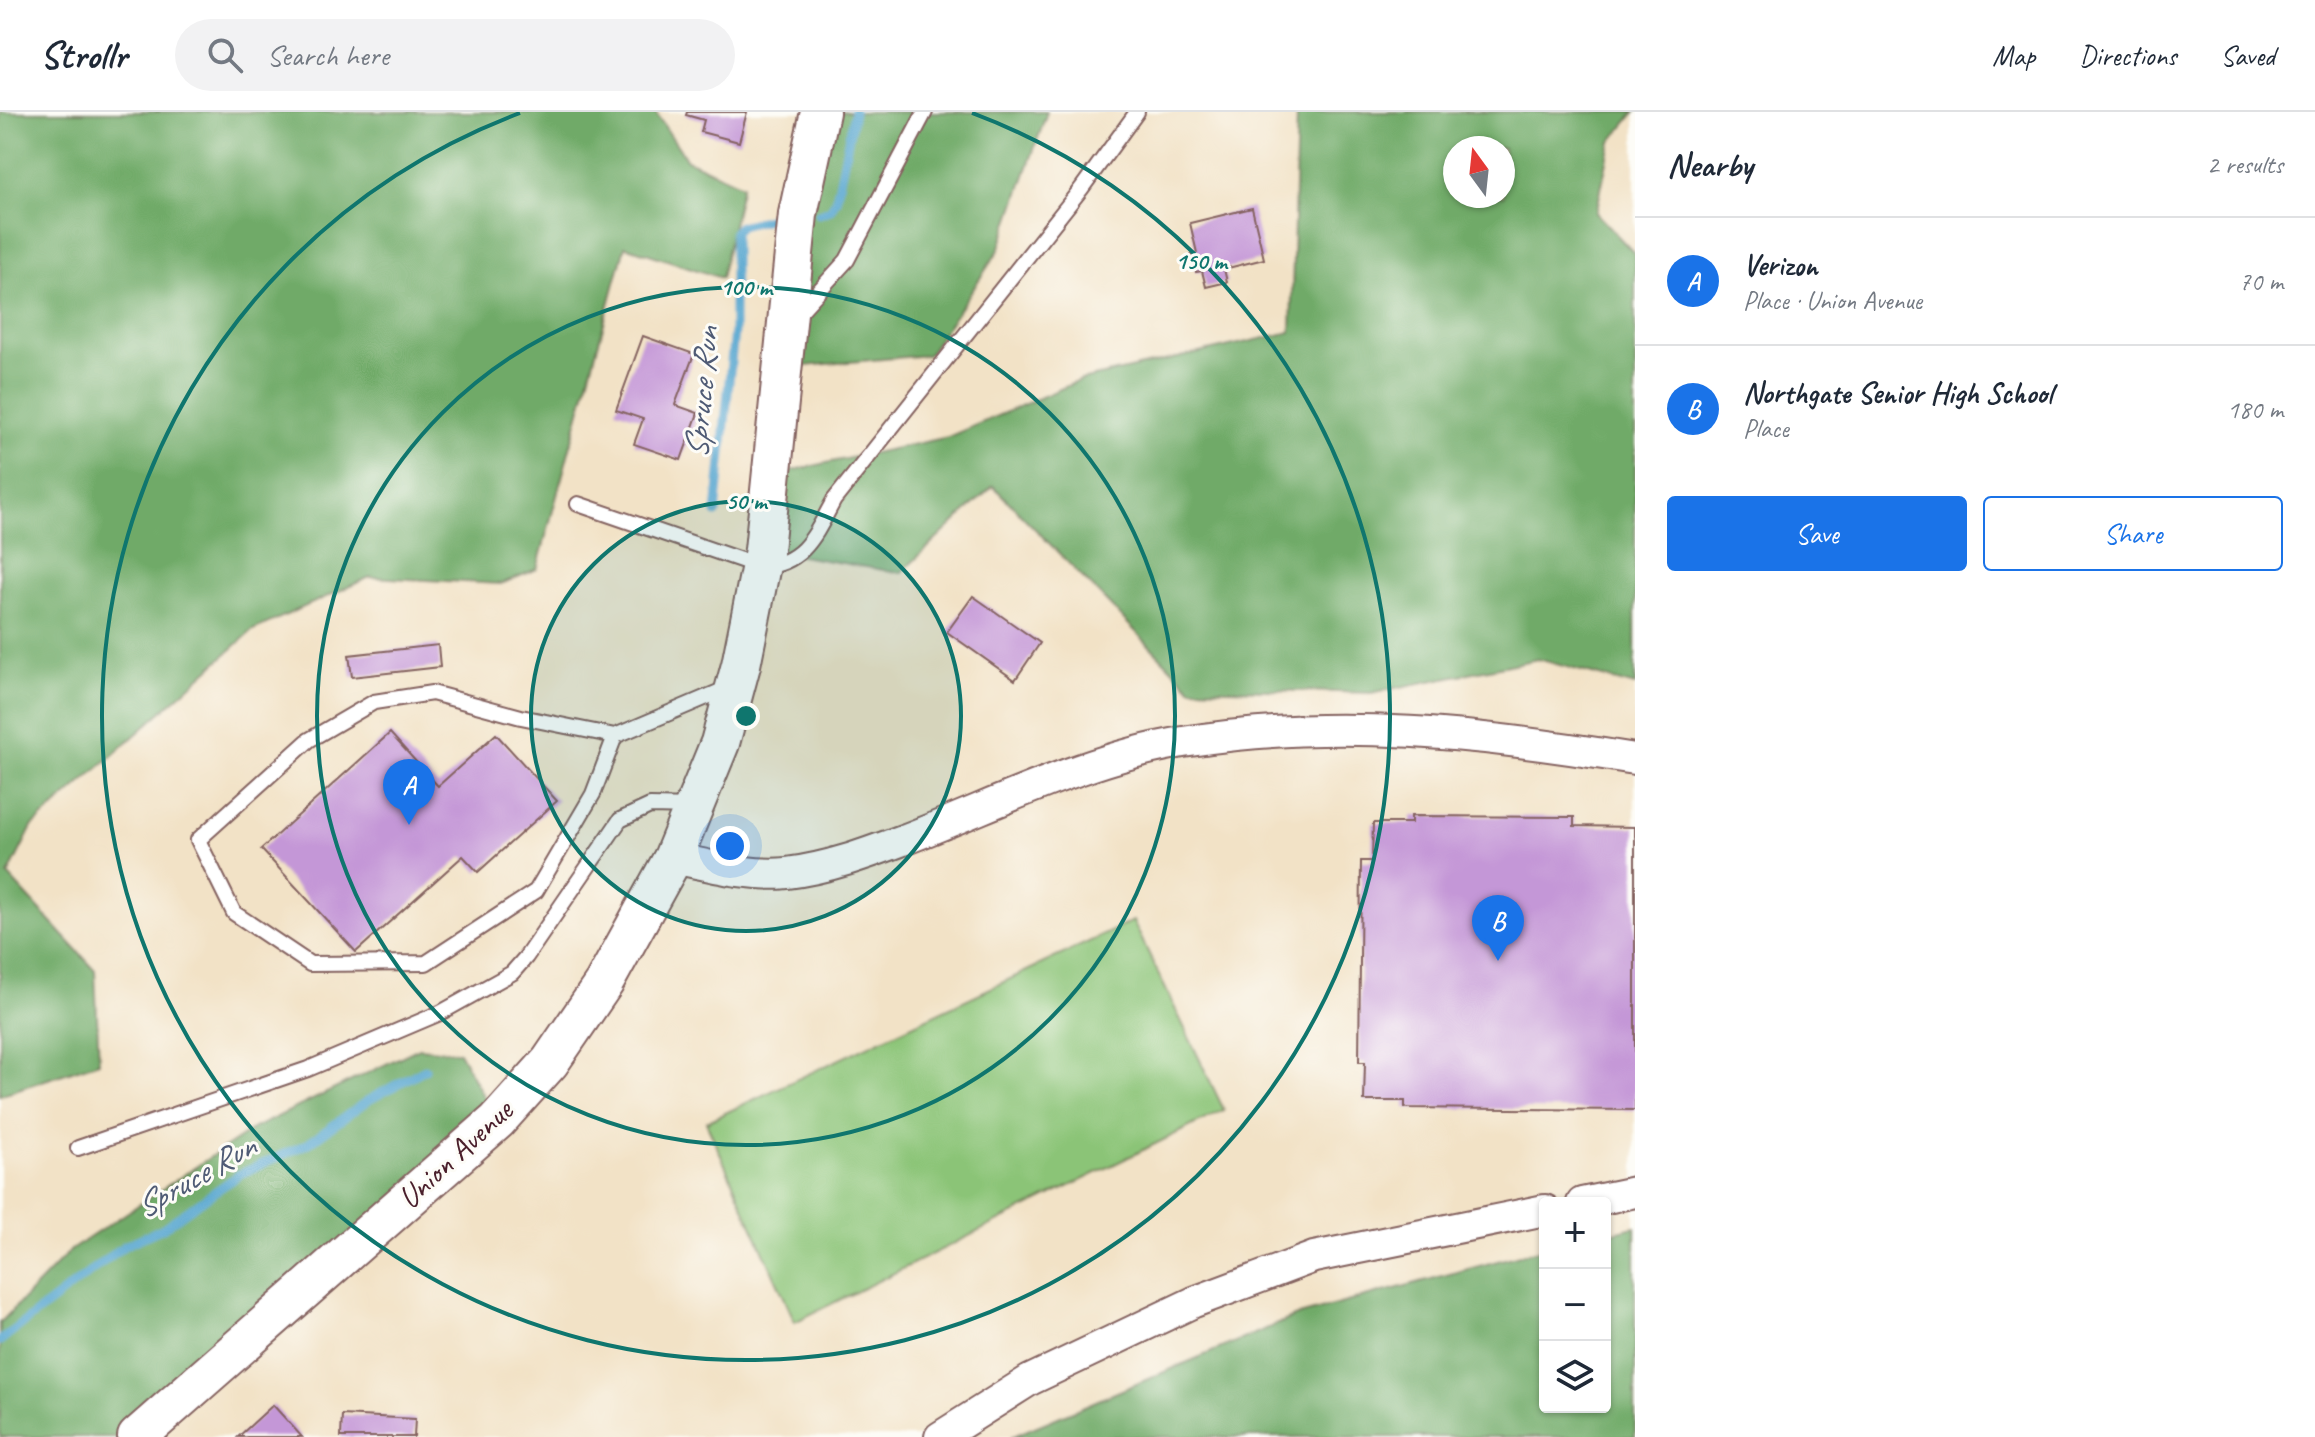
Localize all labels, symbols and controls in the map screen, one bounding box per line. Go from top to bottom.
search box [175,19,735,91]
text: Strollr [40,32,127,79]
icon: search [203,33,247,77]
text: Search here [267,36,389,74]
text: Map [1992,38,2035,73]
text: Directions [2079,38,2177,73]
text: Saved [2221,38,2275,73]
north arrow [1443,136,1515,208]
text: Nearby [1667,143,1753,186]
text: 2 results [2207,148,2283,181]
text: 150 m [1175,246,1229,276]
text: Verizon [1743,246,1818,284]
text: A [1686,265,1700,298]
text: 70 m [2239,265,2283,298]
text: 100 m [720,272,774,302]
text: Place · Union Avenue [1743,284,1922,317]
water label: Spruce Run [674,323,728,460]
text: Northgate Senior High School [1743,374,2053,412]
text: B [1686,393,1700,426]
text: 180 m [2227,393,2283,426]
text: Place [1743,412,1789,445]
text: 50 m [726,486,769,516]
button: Save [1667,496,1967,571]
button: Share [1983,496,2283,571]
centre of rings [732,702,760,730]
pin: A [383,759,435,825]
your location [710,826,750,866]
pin: B [1472,895,1524,961]
street label: Union Avenue [389,1089,523,1218]
water label: Spruce Run [127,1123,265,1228]
map controls [1539,1197,1611,1413]
button: + [1539,1197,1611,1269]
button: − [1539,1269,1611,1341]
button: layers [1539,1341,1611,1413]

